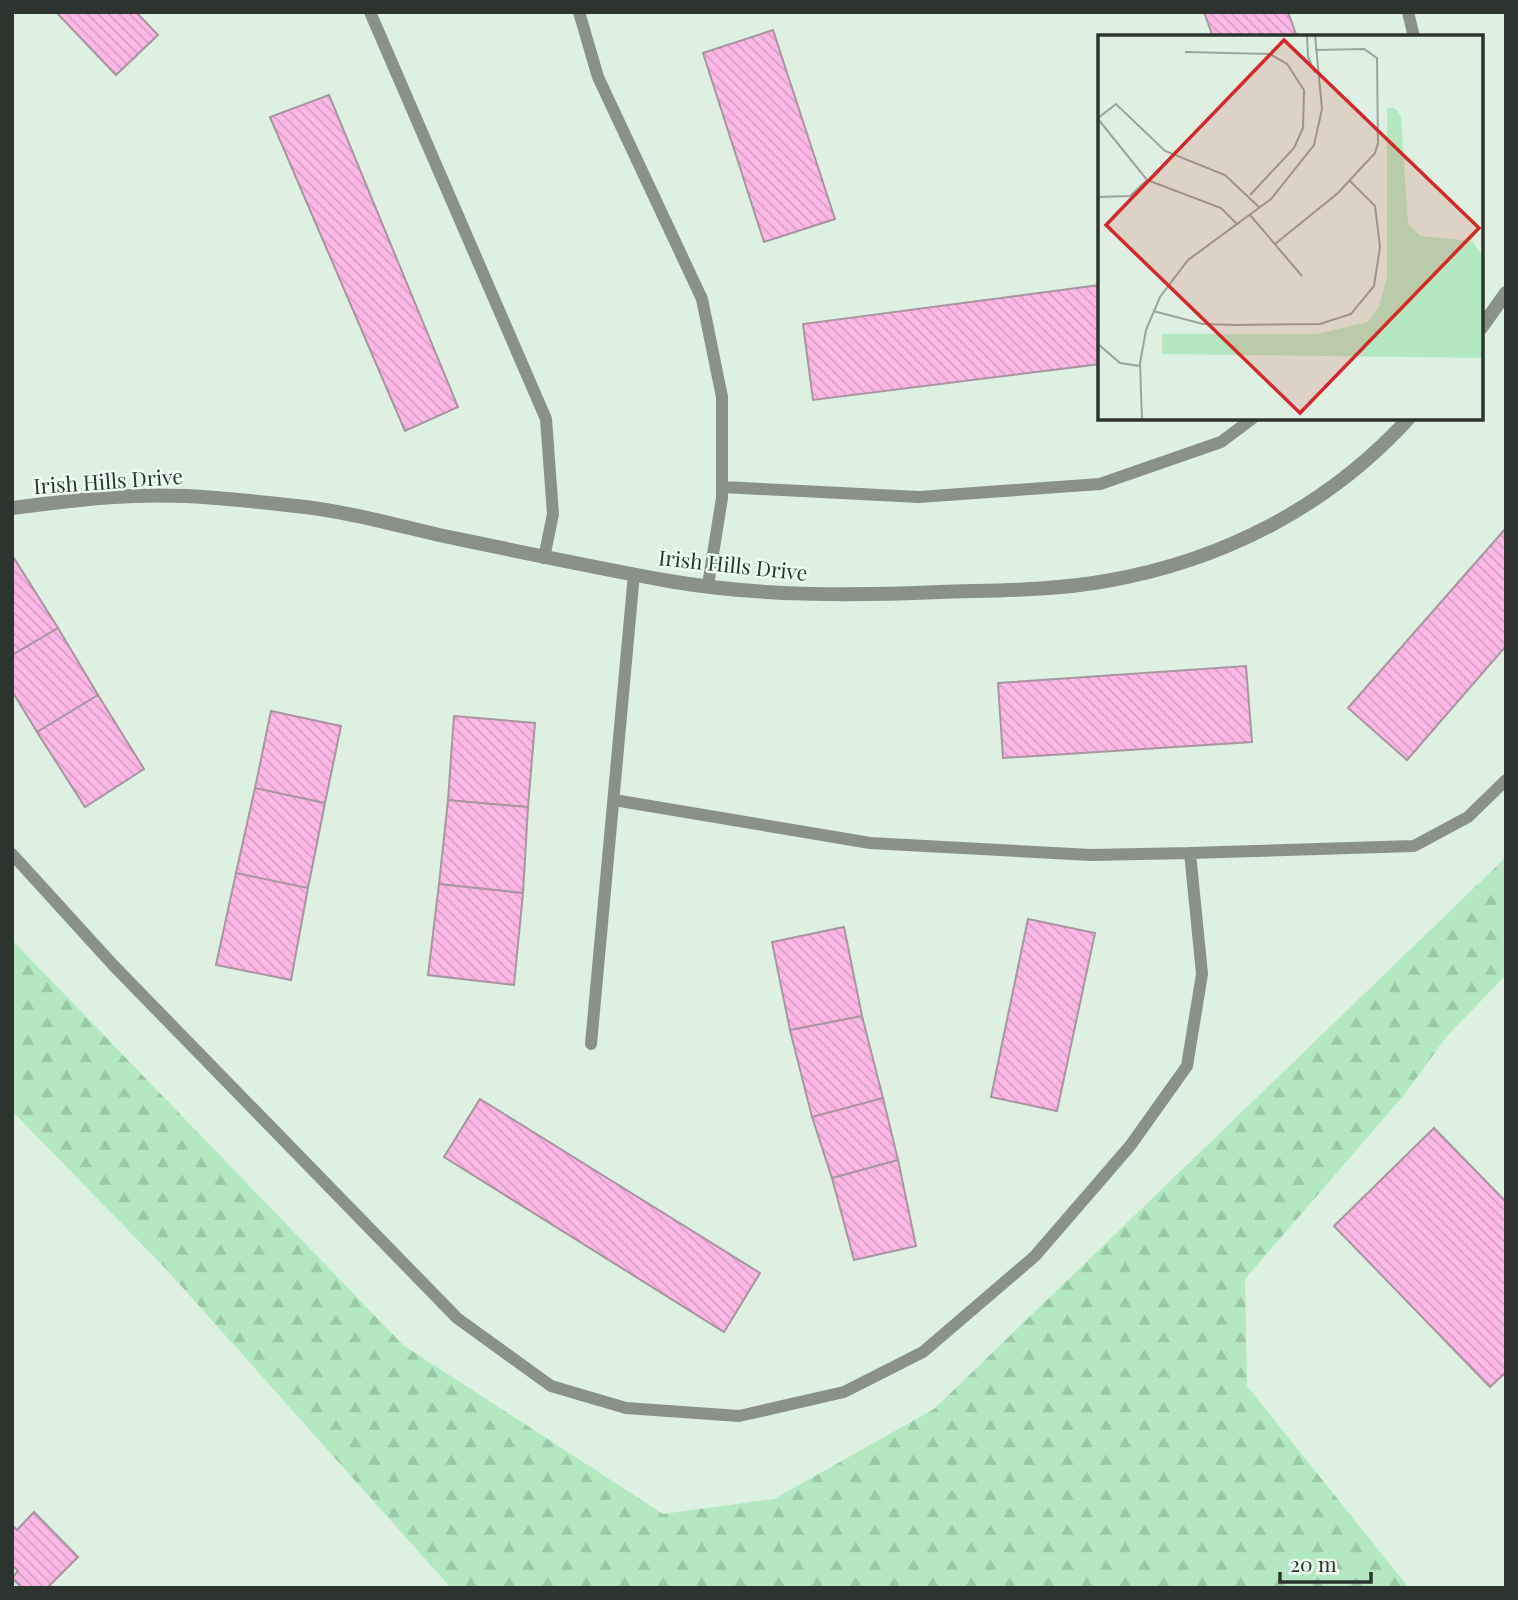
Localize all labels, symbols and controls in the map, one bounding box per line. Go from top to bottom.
inset map [1098,35,1483,420]
street label: Irish Hills Drive [32,461,184,499]
street label: Irish Hills Drive [657,542,809,586]
scale bar [1280,1540,1371,1584]
text: 20 m [1290,1549,1337,1577]

